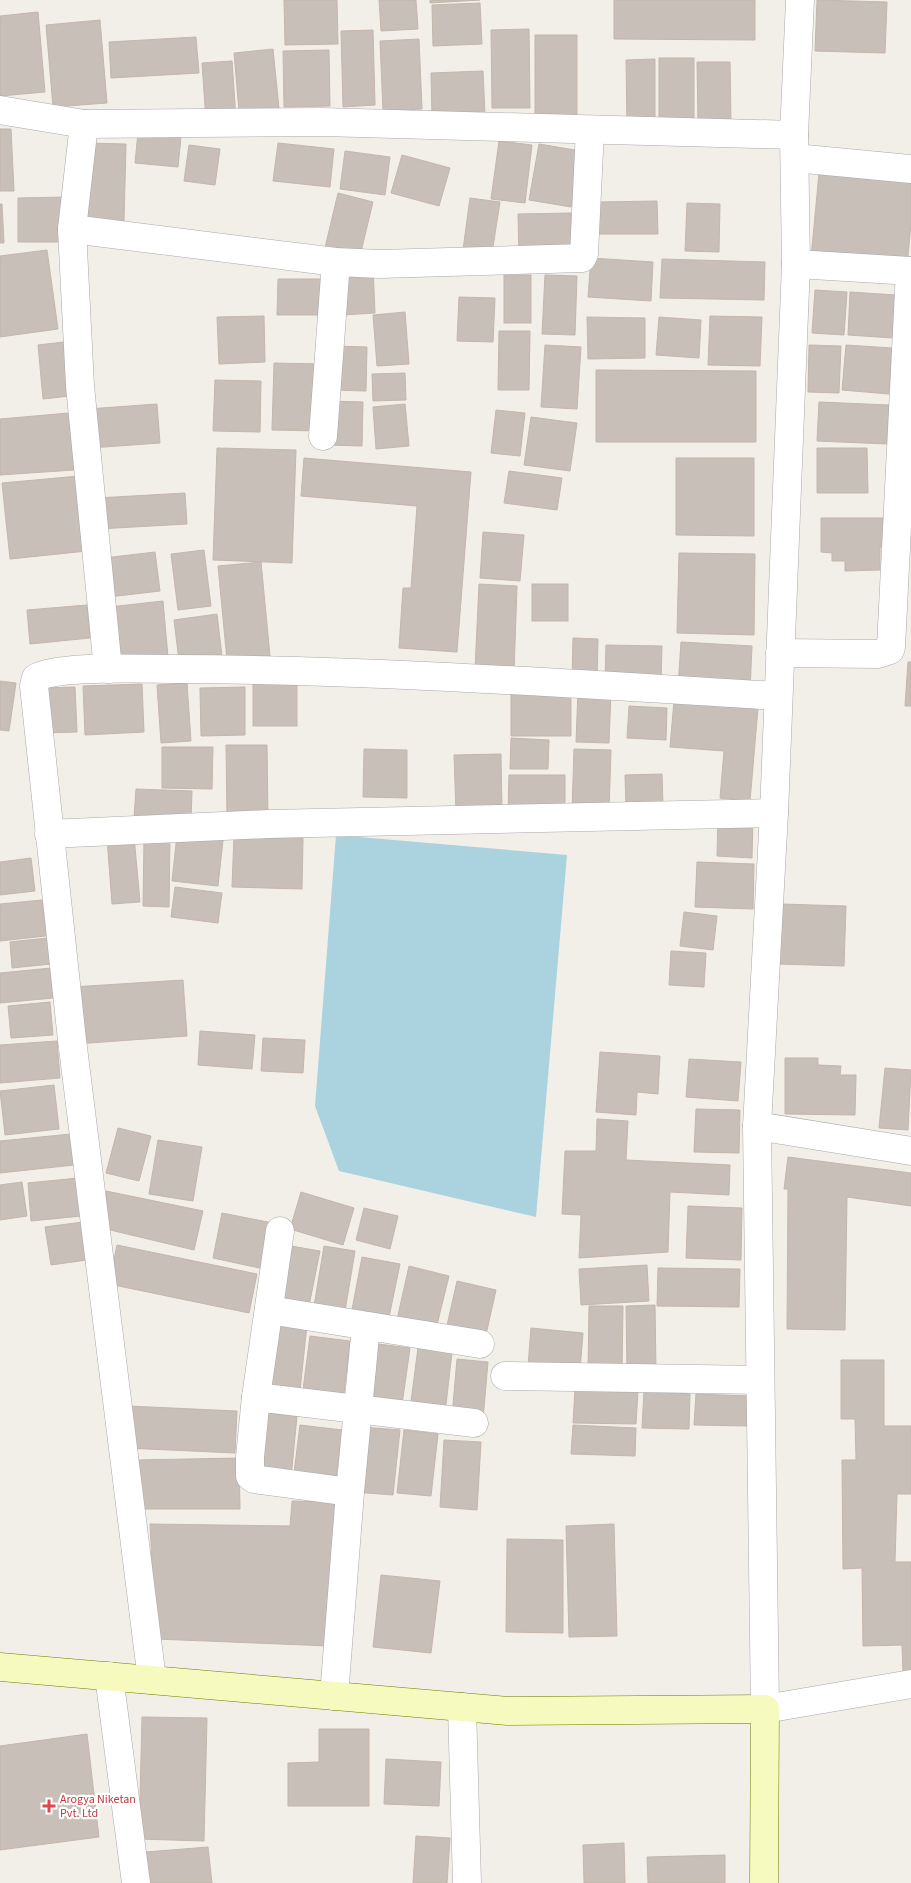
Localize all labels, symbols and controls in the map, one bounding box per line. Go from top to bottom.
place label: Arogya Niketan Pvt. Ltd [60,1791,136,1822]
marker: Arogya Niketan Pvt. Ltd [42,1799,56,1813]

